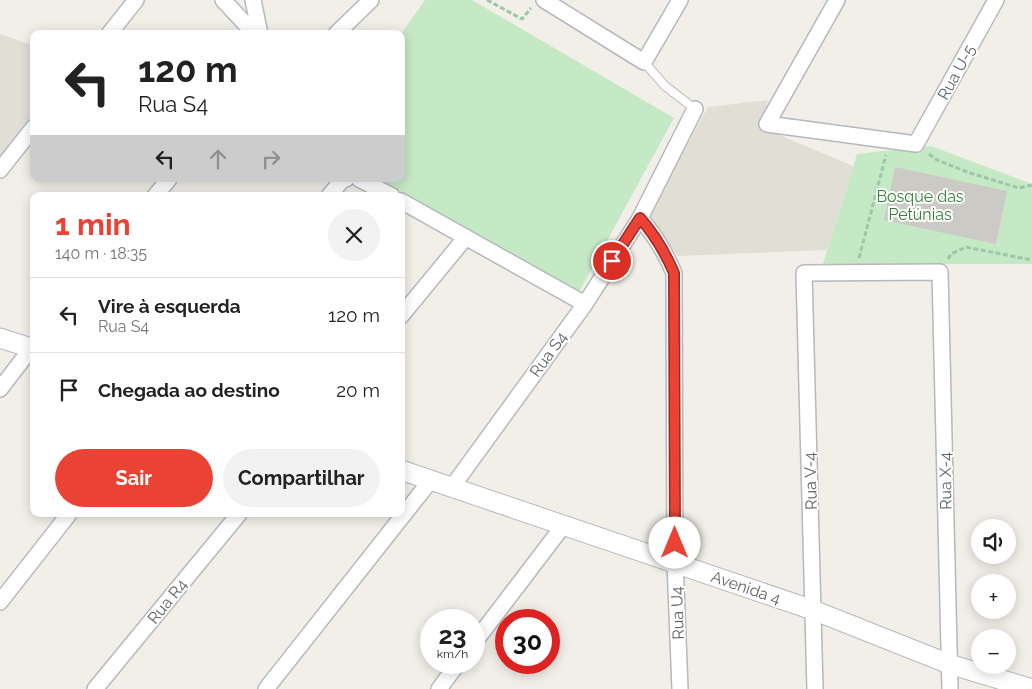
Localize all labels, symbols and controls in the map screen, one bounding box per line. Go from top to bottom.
street label: Rua U-5 [934,41,979,103]
text: 120 m [138,49,238,90]
icon: left [55,50,120,115]
text: Rua S4 [138,91,208,117]
icon: left [151,145,179,173]
icon: ahead [204,145,232,173]
icon: right [257,145,285,173]
park label: Bosque das Petúnias [876,187,964,224]
text: 1 min [55,207,131,242]
button: close [328,209,380,261]
pin [591,240,633,282]
text: 140 m · 18:35 [55,244,147,263]
icon: arrive [598,247,626,275]
text: Vire à esquerda [98,295,241,317]
icon: left [55,301,83,329]
text: 120 m [328,304,380,326]
text: Rua S4 [98,317,149,336]
street label: Rua S4 [526,328,571,381]
icon: arrive [55,376,83,404]
text: Chegada ao destino [98,379,280,401]
text: 20 m [336,379,380,401]
button: Sair [55,449,213,507]
button: Compartilhar [223,449,380,507]
street label: Rua V-4 [800,452,821,510]
street label: Rua X-4 [935,452,956,510]
position arrow [648,516,700,568]
map controls [971,519,1016,674]
button: sound [971,519,1016,564]
street label: Avenida 4 [709,567,783,608]
button: + [971,574,1016,619]
street label: Rua R4 [144,575,191,627]
street label: Rua U4 [667,586,688,640]
speed limit sign: 30 [495,609,560,674]
text: 23 [438,620,467,650]
button: − [971,629,1016,674]
text: km/h [437,647,468,661]

